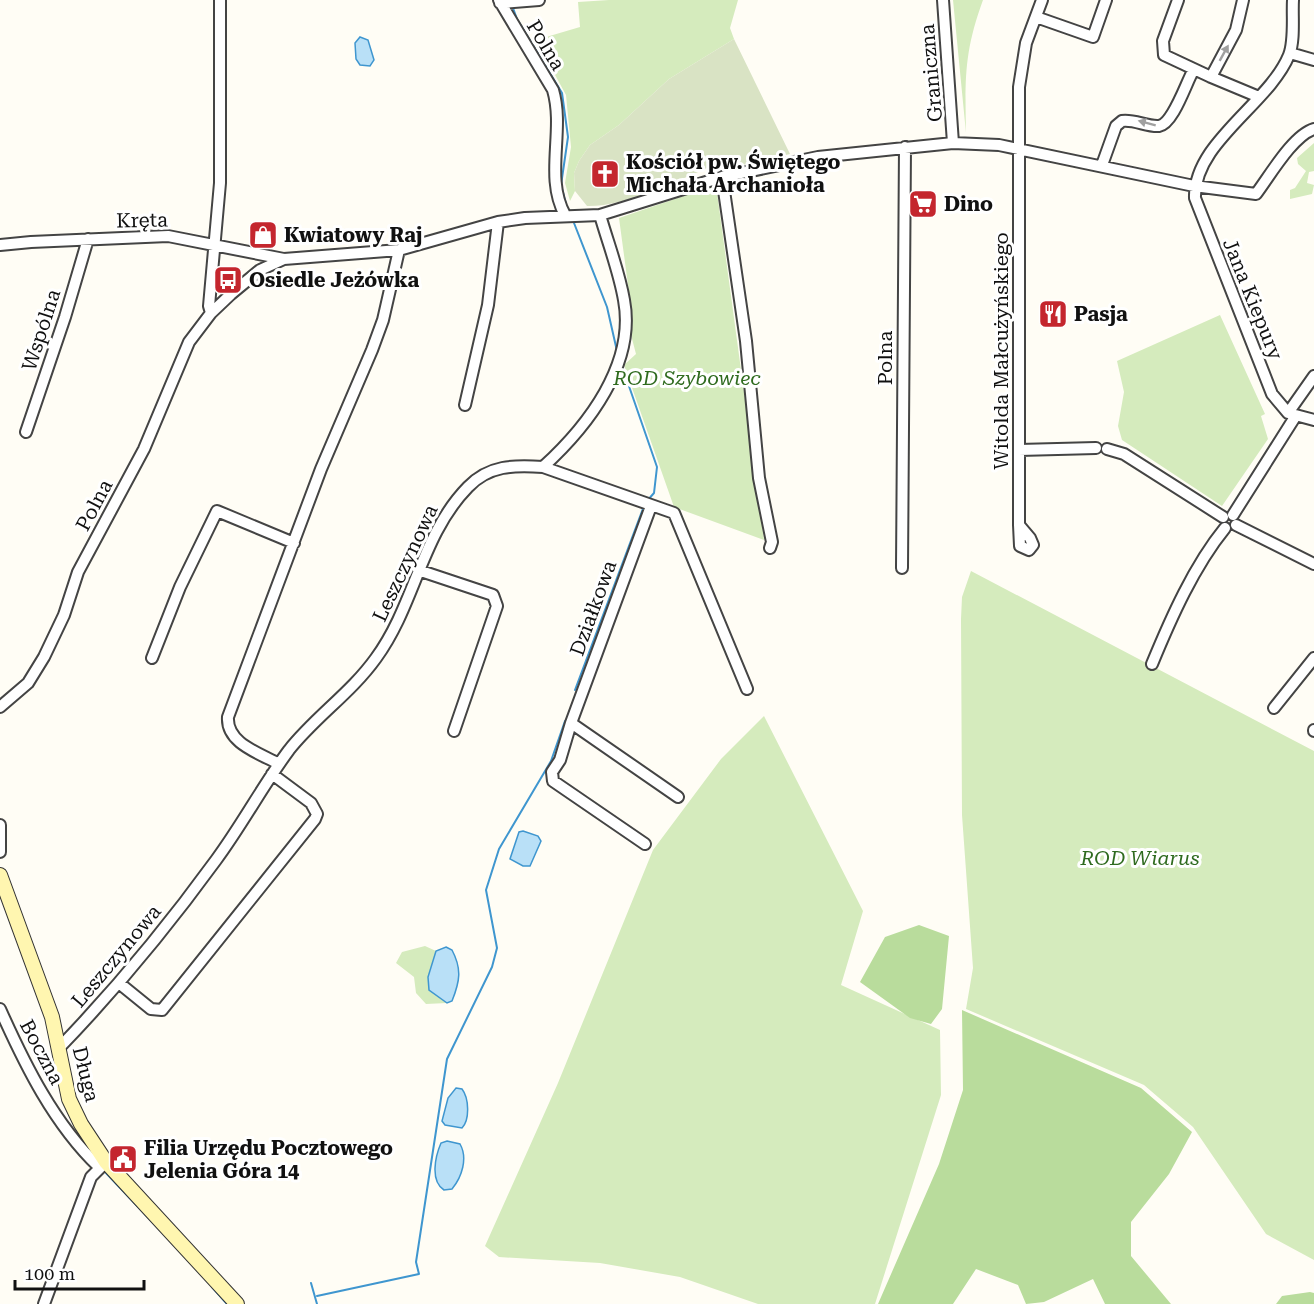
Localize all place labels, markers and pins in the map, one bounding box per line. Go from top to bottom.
place label: Kościół pw. Świętego Michała Archanioła [626,149,840,197]
church icon: Kościół pw. Świętego Michała Archanioła [589,158,621,190]
supermarket icon: Dino [907,188,939,220]
place label: Dino [944,192,993,216]
shop icon: Kwiatowy Raj [247,219,279,251]
place label: Kwiatowy Raj [284,223,422,247]
bus stop icon: Osiedle Jeżówka [212,264,244,296]
place label: Osiedle Jeżówka [249,268,420,292]
restaurant icon: Pasja [1037,298,1069,330]
place label: Pasja [1074,302,1128,326]
place label: Filia Urzędu Pocztowego Jelenia Góra 14 [144,1136,393,1183]
public building icon: Filia Urzędu Pocztowego Jelenia Góra 14 [107,1143,139,1175]

